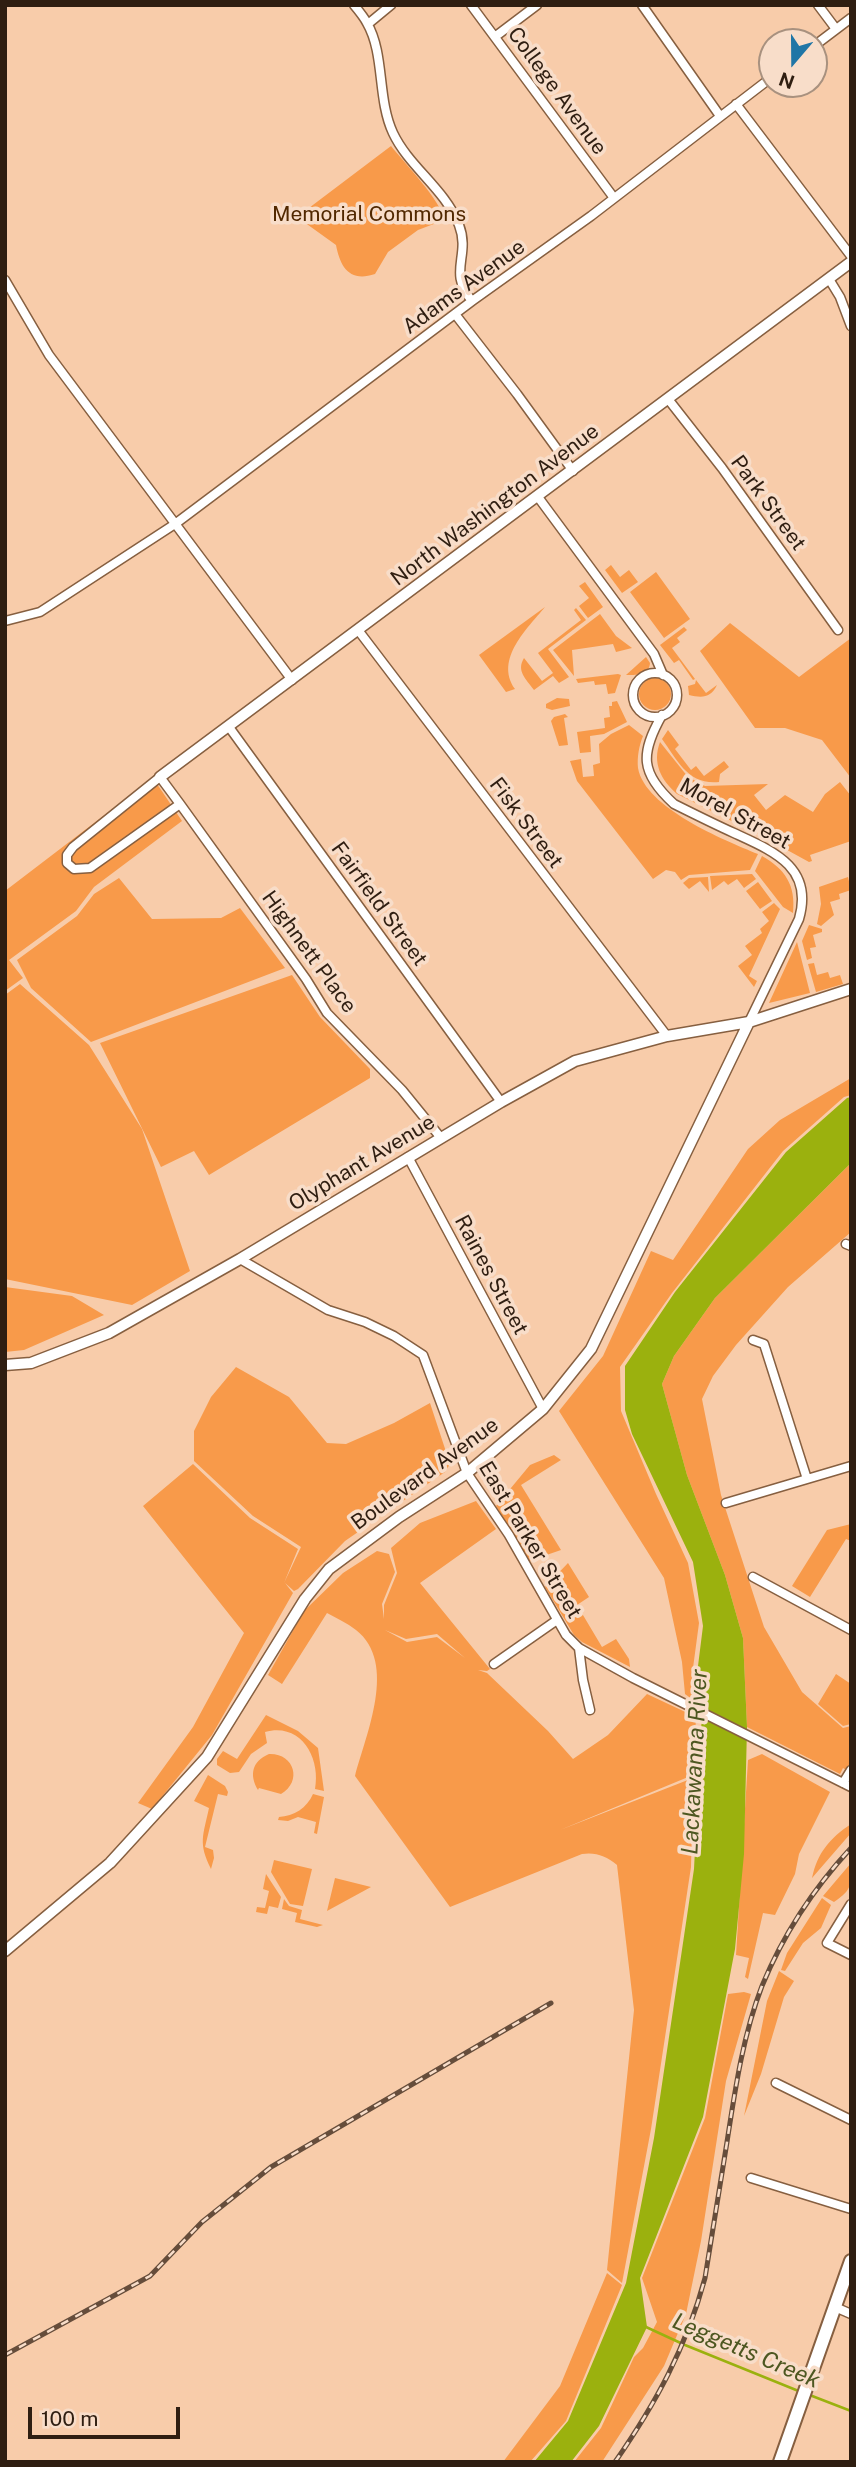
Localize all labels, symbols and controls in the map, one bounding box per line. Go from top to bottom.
street label: College Avenue [502,22,612,160]
north arrow [758,28,828,98]
text: N [776,68,797,94]
park label: Memorial Commons [272,202,466,228]
street label: Adams Avenue [398,234,530,340]
street label: North Washington Avenue [386,419,604,591]
street label: Park Street [725,451,811,555]
street label: Fisk Street [484,773,568,873]
street label: Morel Street [675,773,795,855]
street label: Fairfield Street [326,837,432,971]
street label: Highnett Place [256,886,362,1018]
street label: Olyphant Avenue [284,1110,440,1216]
street label: Raines Street [449,1211,533,1339]
street label: Boulevard Avenue [347,1412,503,1536]
street label: East Parker Street [473,1457,587,1623]
water label: Lackawanna River [676,1669,714,1855]
water label: Leggetts Creek [668,2307,824,2395]
scale bar [32,2394,184,2438]
text: 100 m [41,2406,98,2431]

